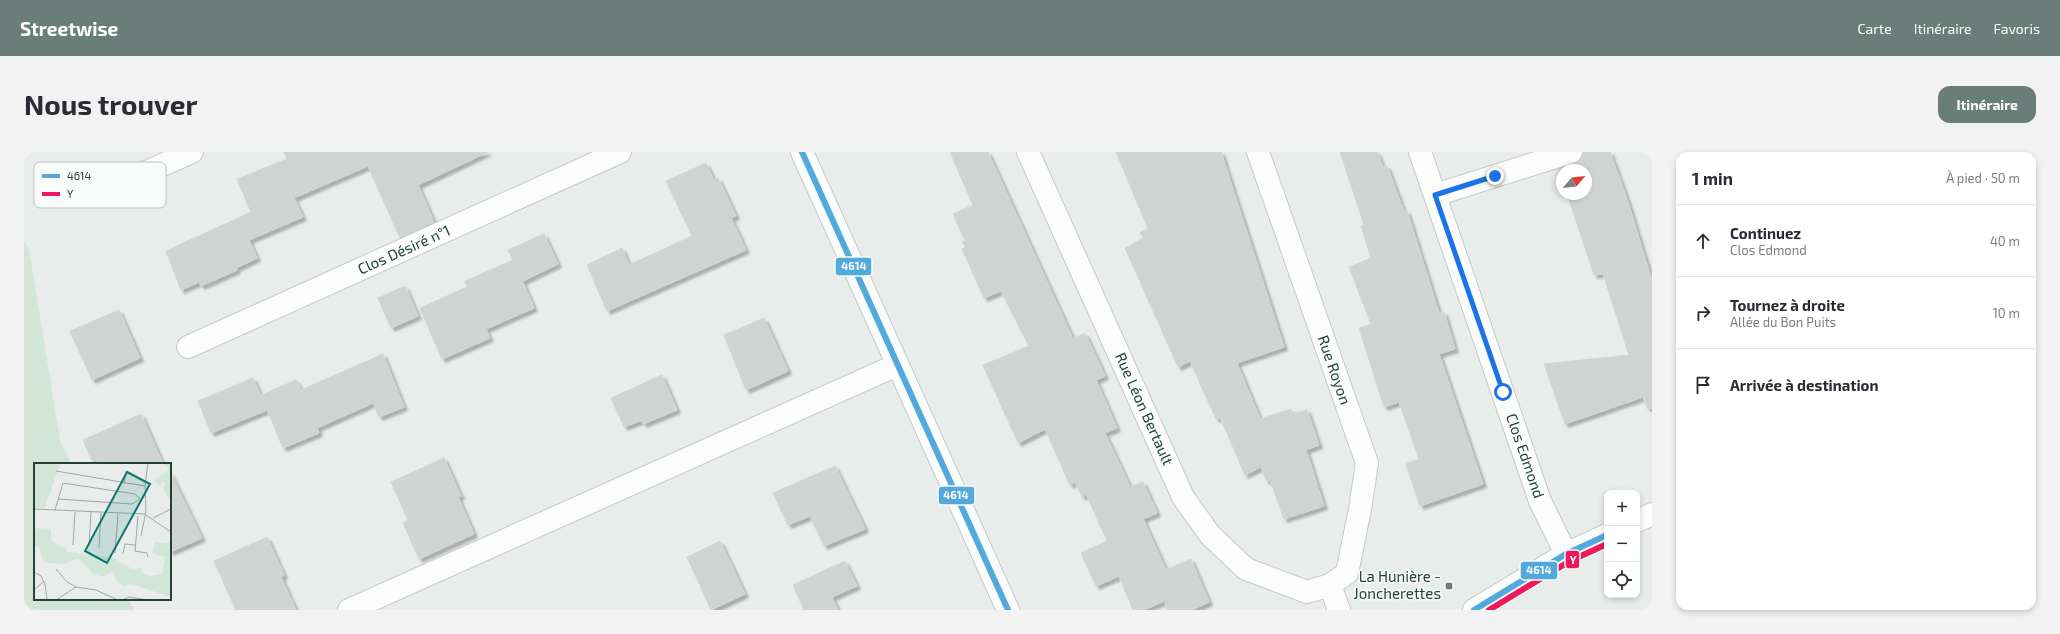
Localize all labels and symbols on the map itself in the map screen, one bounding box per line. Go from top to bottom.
legend [34,162,166,208]
north arrow [1556,164,1592,200]
route end [1486,167,1504,185]
text: 4614 [67,169,91,182]
text: Y [67,187,74,200]
street label: Clos Désiré n°1 [355,221,453,277]
line badge: 4614 [835,257,872,276]
text: 4614 [841,259,867,272]
street label: Rue Royon [1315,333,1355,407]
street label: Rue Léon Bertault [1112,349,1178,468]
route start [1494,383,1512,401]
street label: Clos Edmond [1503,411,1549,500]
inset map [34,463,171,600]
line badge: 4614 [938,486,975,505]
text: 4614 [943,488,969,501]
line badge: Y [1565,550,1580,569]
text: Y [1570,553,1577,566]
line badge: 4614 [1520,561,1558,580]
text: 4614 [1526,563,1552,576]
place label: La Hunière - Joncherettes [1354,567,1441,602]
marker: La Hunière - Joncherettes [1444,581,1454,591]

